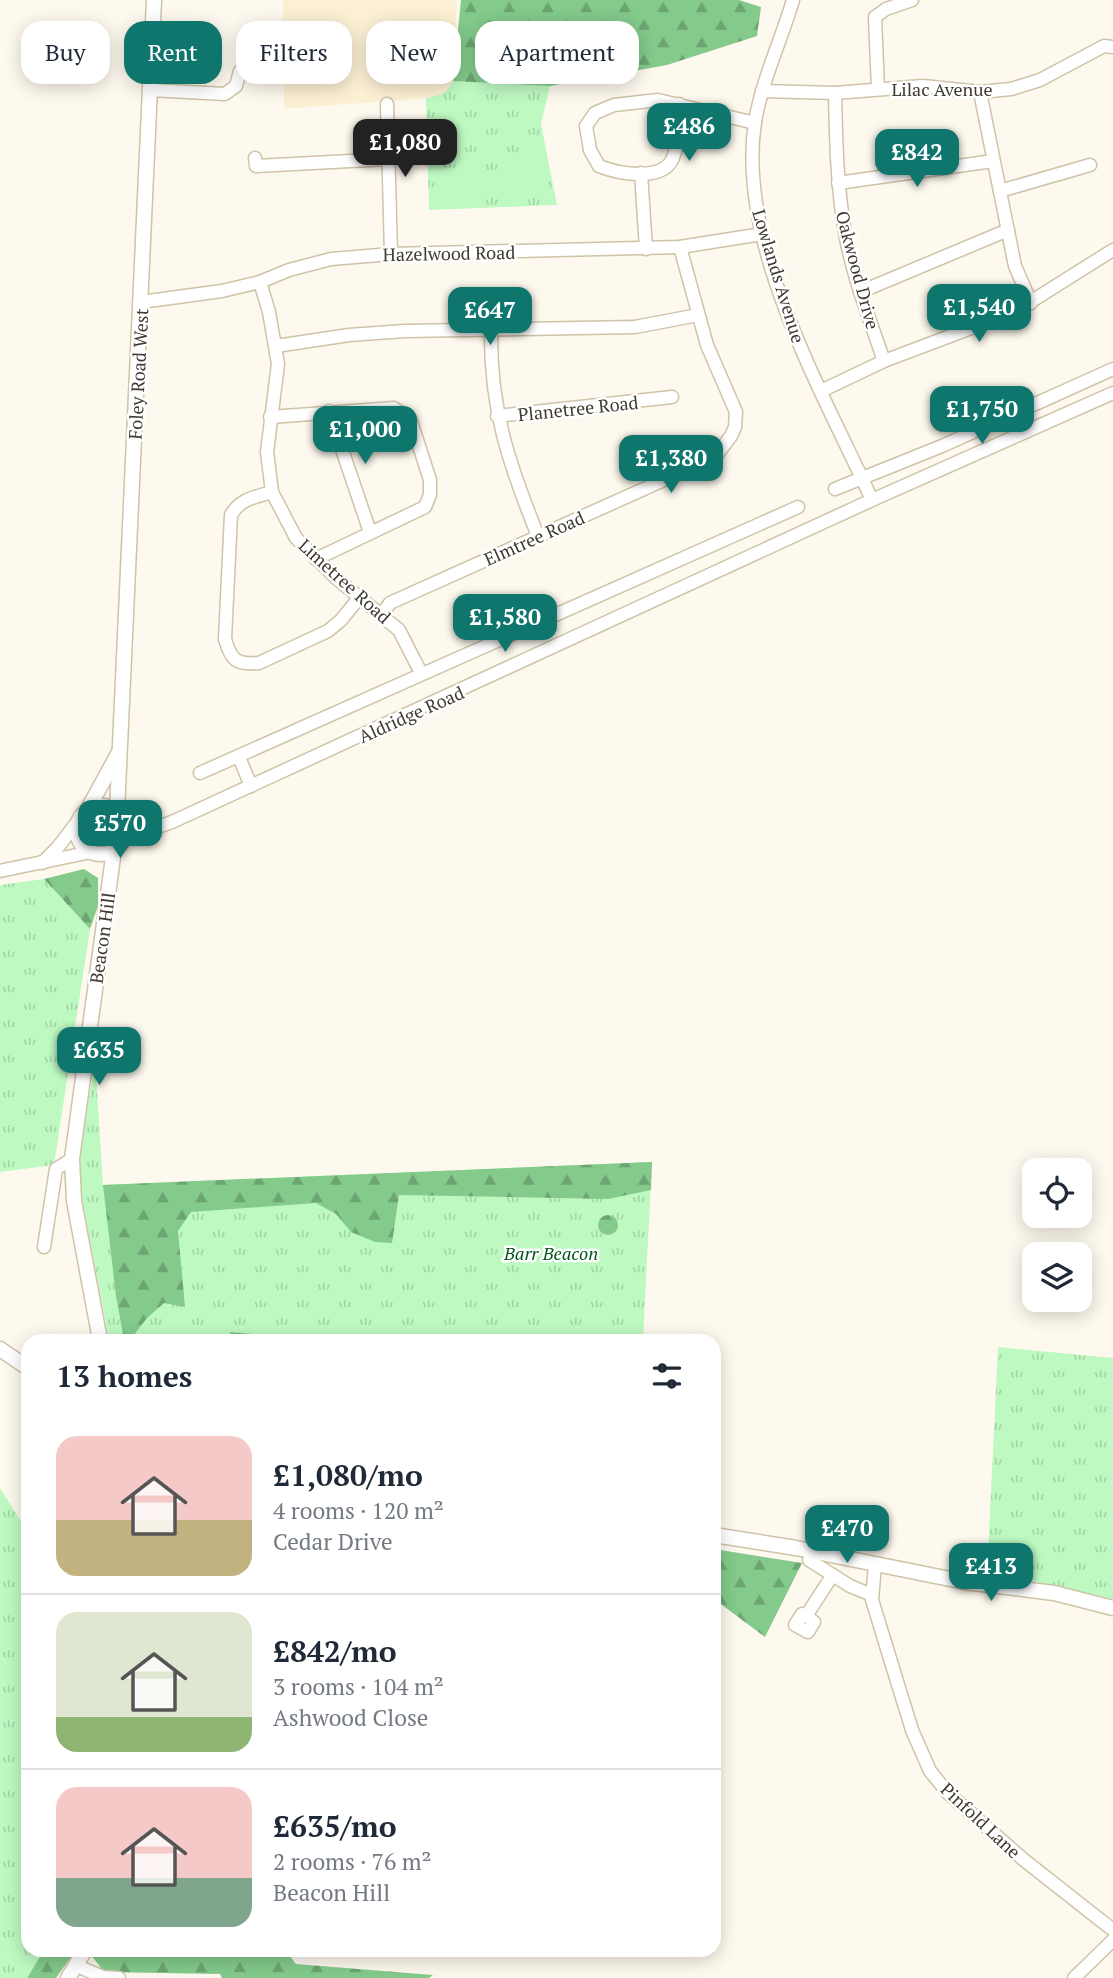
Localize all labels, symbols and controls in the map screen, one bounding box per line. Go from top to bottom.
chip: Buy [21,21,110,84]
chip: Rent [124,21,222,84]
chip: Filters [236,21,352,84]
chip: New [366,21,461,84]
chip: Apartment [475,21,639,84]
street label: Lilac Avenue [891,77,993,101]
pin: £486 [648,104,730,163]
text: £486 [663,110,715,141]
pin: £1,080 [348,120,462,179]
text: £1,080 [369,126,441,157]
pin: £842 [876,130,958,189]
text: £842 [891,136,943,167]
street label: Lowlands Avenue [747,206,811,346]
street label: Oakwood Drive [831,208,885,332]
street label: Hazelwood Road [383,240,515,266]
pin: £1,540 [922,284,1036,344]
pin: £647 [449,288,531,347]
text: £1,540 [943,291,1015,322]
text: £647 [464,294,516,325]
street label: Foley Road West [123,308,153,440]
pin: £1,750 [925,386,1039,446]
street label: Planetree Road [516,390,640,426]
text: £1,750 [946,393,1018,424]
pin: £1,000 [308,406,422,466]
text: £1,000 [329,413,401,444]
pin: £1,380 [614,435,728,495]
text: £1,380 [635,442,707,473]
street label: Elmtree Road [480,505,588,571]
street label: Limetree Road [294,533,396,629]
pin: £1,580 [448,594,562,654]
text: £1,580 [469,601,541,632]
street label: Aldridge Road [354,680,468,748]
pin: £570 [79,800,161,860]
text: £570 [94,807,146,838]
street label: Beacon Hill [84,891,120,985]
pin: £635 [58,1028,140,1087]
text: £635 [73,1034,125,1065]
map controls [1022,1158,1092,1312]
button: locate [1022,1158,1092,1228]
park label: Barr Beacon [503,1241,598,1265]
button: layers [1022,1242,1092,1312]
text: 13 homes [56,1356,192,1396]
icon: filters [648,1357,686,1395]
text: £1,080/mo [273,1455,423,1495]
icon: home [112,1464,196,1548]
text: 4 rooms · 120 m² [273,1495,444,1526]
pin: £470 [806,1506,888,1565]
text: £470 [821,1512,873,1543]
text: Cedar Drive [273,1526,393,1557]
pin: £413 [950,1544,1032,1603]
text: £413 [965,1550,1017,1581]
text: £842/mo [273,1631,397,1671]
icon: home [112,1640,196,1724]
text: 3 rooms · 104 m² [273,1671,444,1702]
text: Ashwood Close [273,1702,428,1733]
street label: Pinfold Lane [936,1777,1026,1863]
text: £635/mo [273,1806,397,1846]
icon: home [112,1815,196,1899]
text: 2 rooms · 76 m² [273,1846,432,1877]
text: Beacon Hill [273,1877,390,1908]

